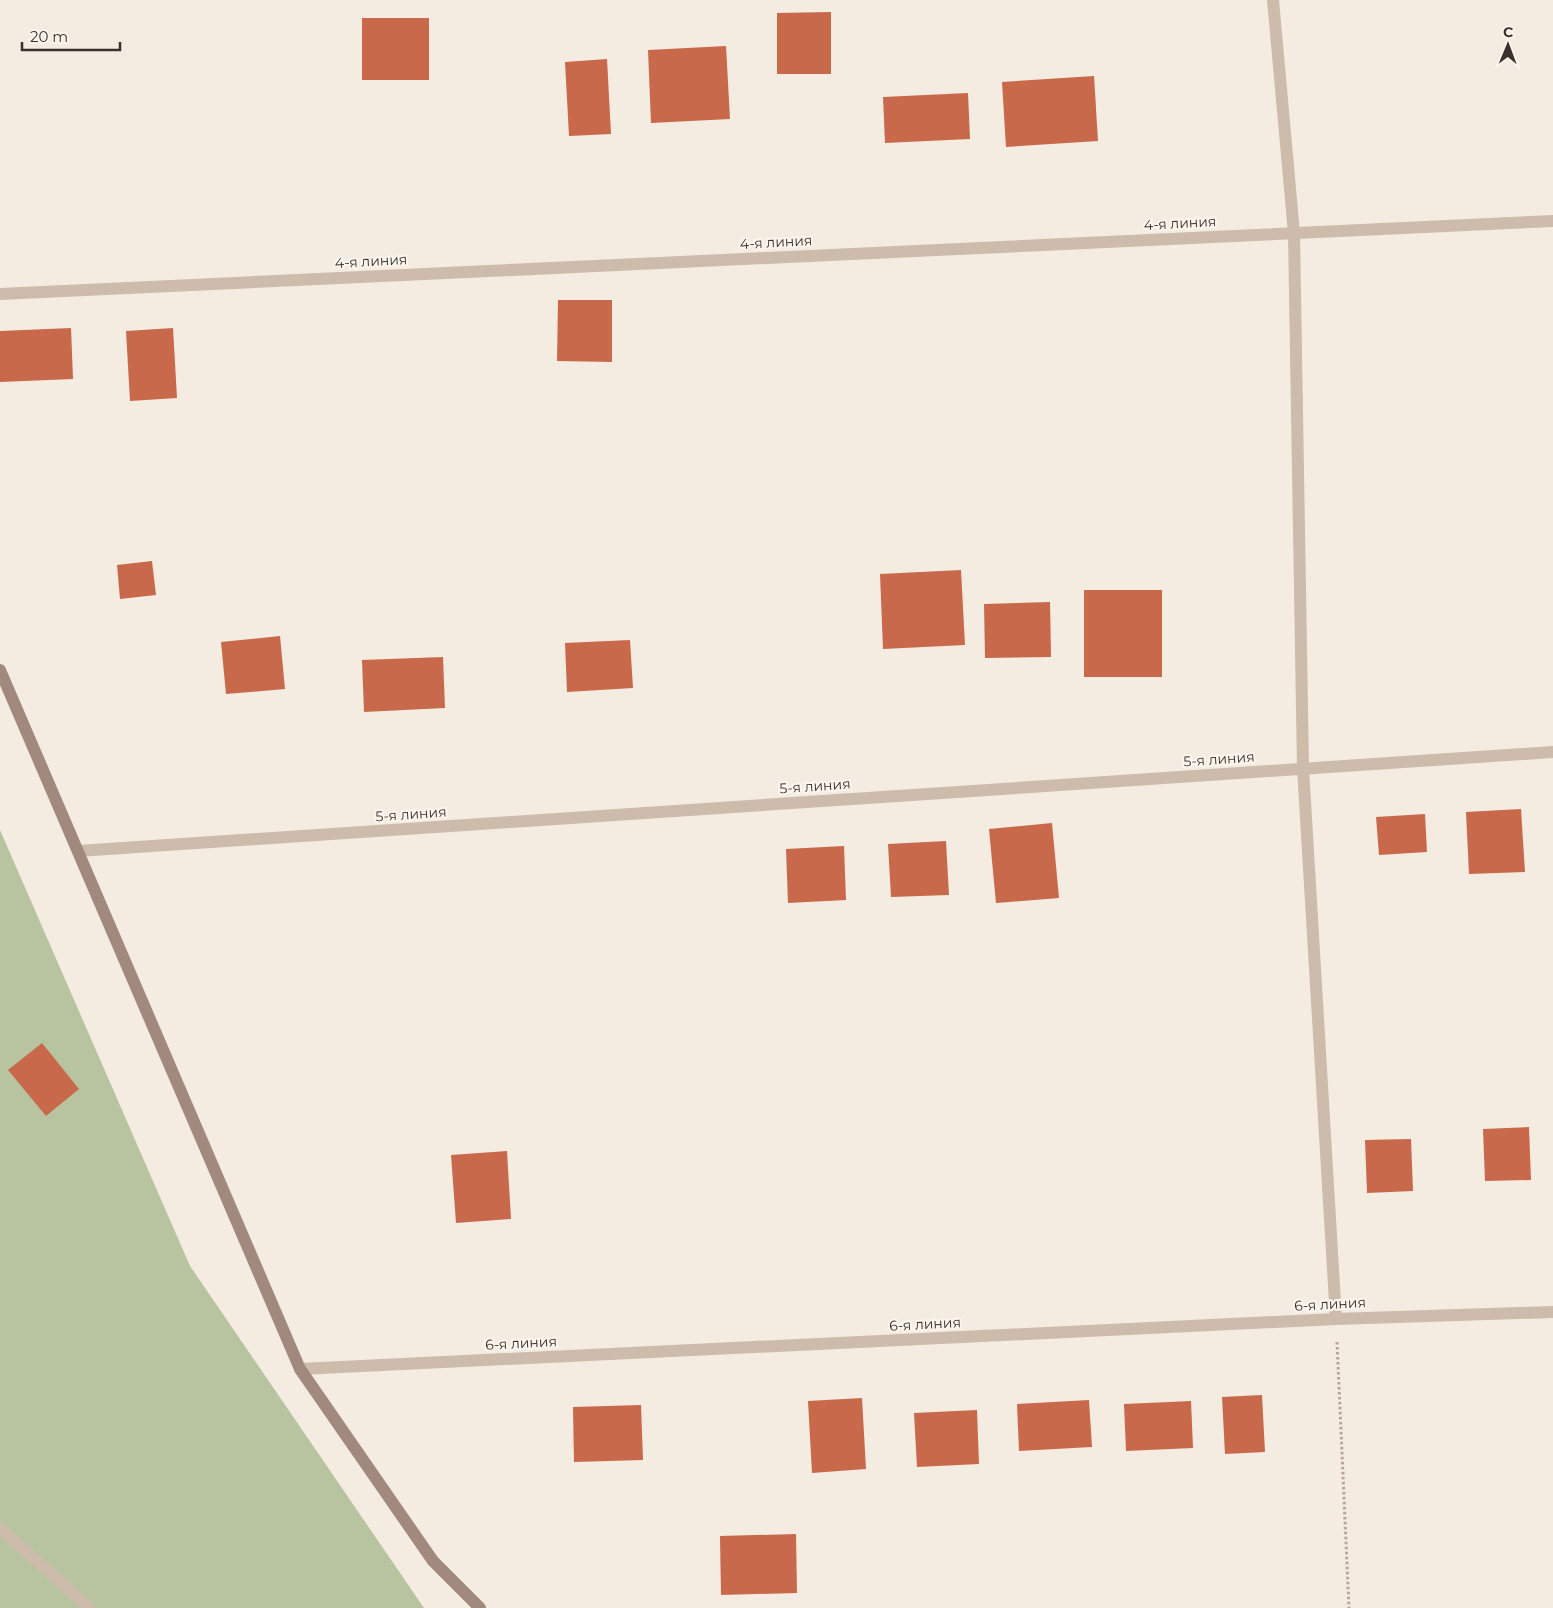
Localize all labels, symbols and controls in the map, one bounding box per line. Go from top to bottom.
scale bar [22,20,120,52]
north arrow [1483,20,1533,70]
text: С [1503,23,1513,41]
text: 20 m [30,27,68,46]
street label: 4-я линия [1143,212,1217,234]
street label: 4-я линия [739,231,813,253]
street label: 4-я линия [334,250,408,272]
street label: 5-я линия [1183,748,1255,770]
street label: 5-я линия [779,775,851,797]
street label: 5-я линия [375,803,447,825]
street label: 6-я линия [1294,1293,1366,1315]
street label: 6-я линия [889,1313,961,1335]
street label: 6-я линия [485,1332,557,1354]

